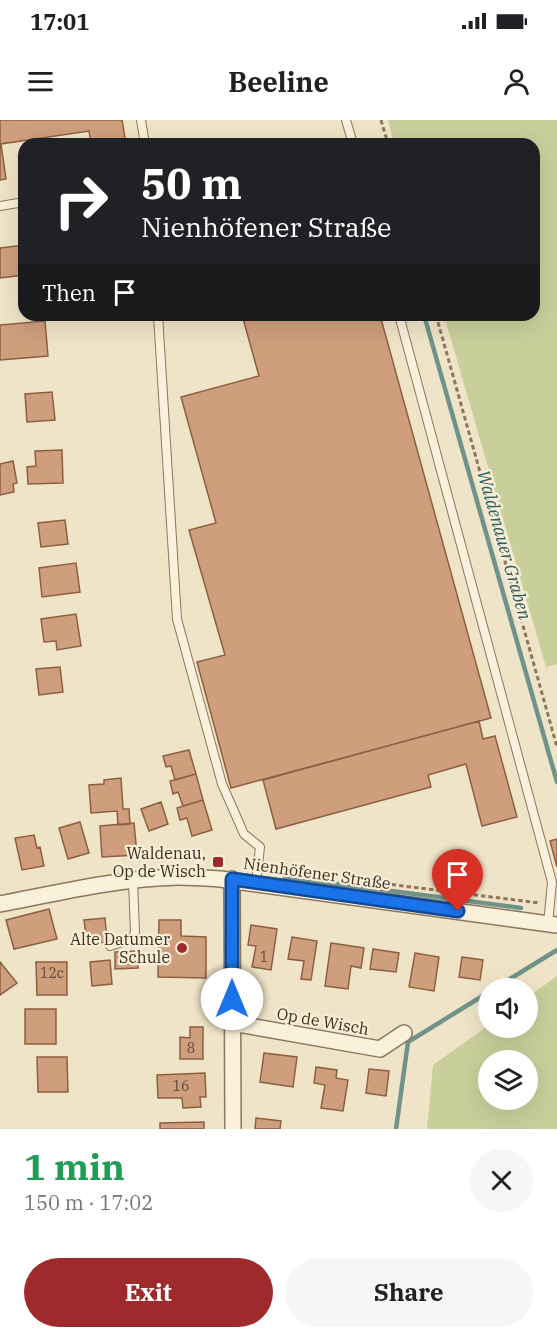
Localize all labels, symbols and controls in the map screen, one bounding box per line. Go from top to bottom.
text: 17:01 [30,7,89,36]
text: Beeline [228,64,329,99]
icon: menu [24,65,57,98]
icon: person [500,65,533,98]
text: 50 m [141,156,242,211]
icon: right [42,162,120,240]
text: Nienhöfener Straße [141,209,392,244]
icon: arrive [108,276,141,309]
text: Then [42,278,96,307]
water label: Waldenauer Graben [472,467,537,623]
place label: Waldenau, Op de Wisch [113,843,206,881]
pin [432,849,483,911]
street label: Nienhöfener Straße [242,853,392,893]
marker: Waldenau, Op de Wisch [211,855,225,869]
icon: arrive [441,858,474,891]
place label: Alte Datumer Schule [70,929,170,967]
marker: Alte Datumer Schule [175,941,189,955]
house number: 1 [260,948,268,966]
house number: 12c [40,964,64,982]
position arrow [200,967,264,1031]
map controls [478,978,538,1110]
button: sound [478,978,538,1038]
street label: Op de Wisch [275,1003,371,1039]
house number: 8 [187,1039,195,1057]
button: layers [478,1050,538,1110]
house number: 16 [173,1077,189,1095]
text: 1 min [24,1143,125,1190]
button: close [470,1149,533,1212]
text: 150 m · 17:02 [24,1189,153,1216]
button: Exit [24,1258,273,1327]
button: Share [285,1258,533,1327]

